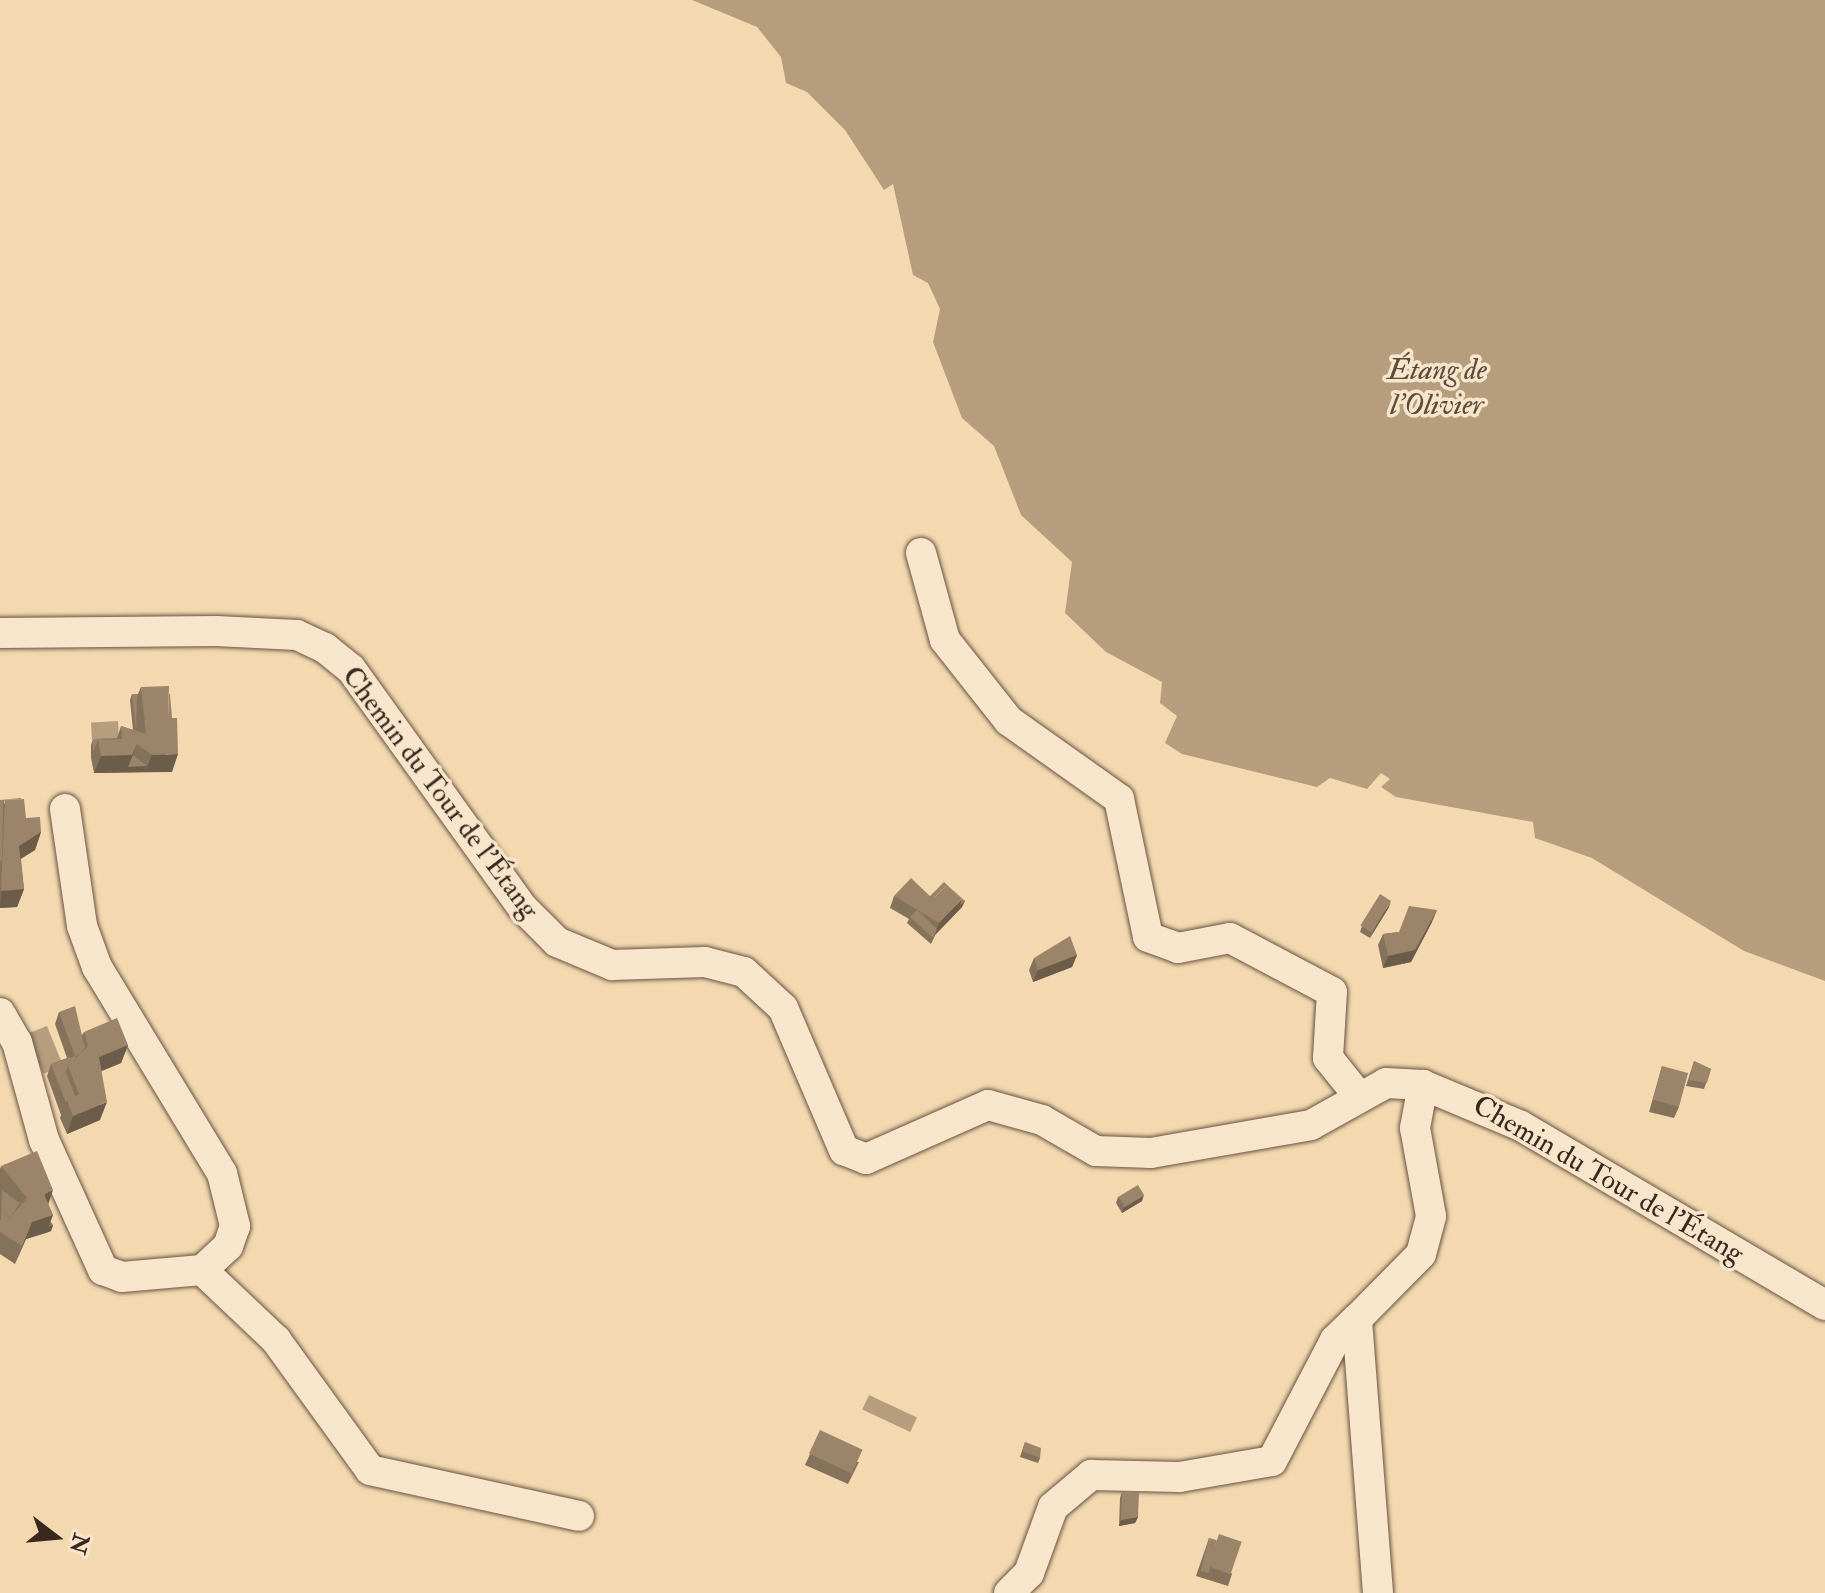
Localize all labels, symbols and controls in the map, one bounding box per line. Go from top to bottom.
water label: Étang de l'Olivier [1387,352,1487,422]
street label: Chemin du Tour de l'Étang [334,660,546,926]
street label: Chemin du Tour de l'Étang [1467,1089,1749,1271]
north arrow [16,1497,96,1577]
text: N [63,1530,95,1557]

